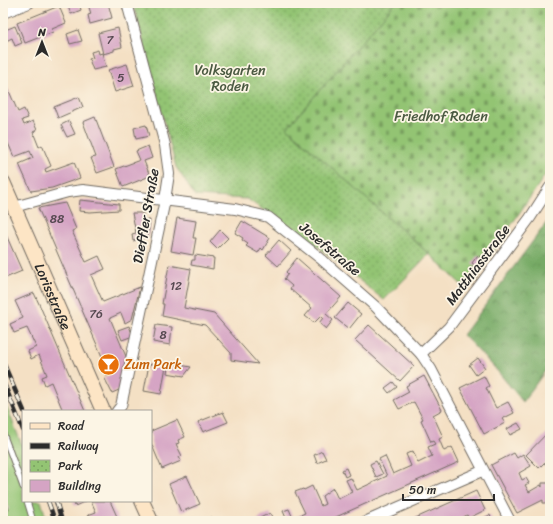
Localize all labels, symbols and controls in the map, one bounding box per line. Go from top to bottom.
north arrow [22,22,62,62]
text: N [37,23,46,42]
house number: 7 [107,29,115,51]
park label: Volksgarten Roden [194,58,266,99]
house number: 5 [117,67,125,89]
park label: Friedhof Roden [394,104,488,129]
street label: Dieffler Straße [125,167,167,265]
house number: 88 [50,208,64,230]
street label: Josefstraße [293,215,367,283]
street label: Matthiasstraße [439,219,517,311]
street label: Lorisstraße [27,259,79,334]
house number: 12 [170,275,182,297]
house number: 76 [89,303,103,325]
house number: 8 [159,324,167,346]
bar icon: Zum Park [96,351,122,377]
place label: Zum Park [124,352,182,377]
legend [22,410,152,502]
text: Road [58,415,85,437]
text: Railway [58,435,99,457]
text: Park [58,455,83,477]
text: Building [58,475,101,497]
scale bar [403,476,494,502]
text: 50 m [409,479,436,501]

